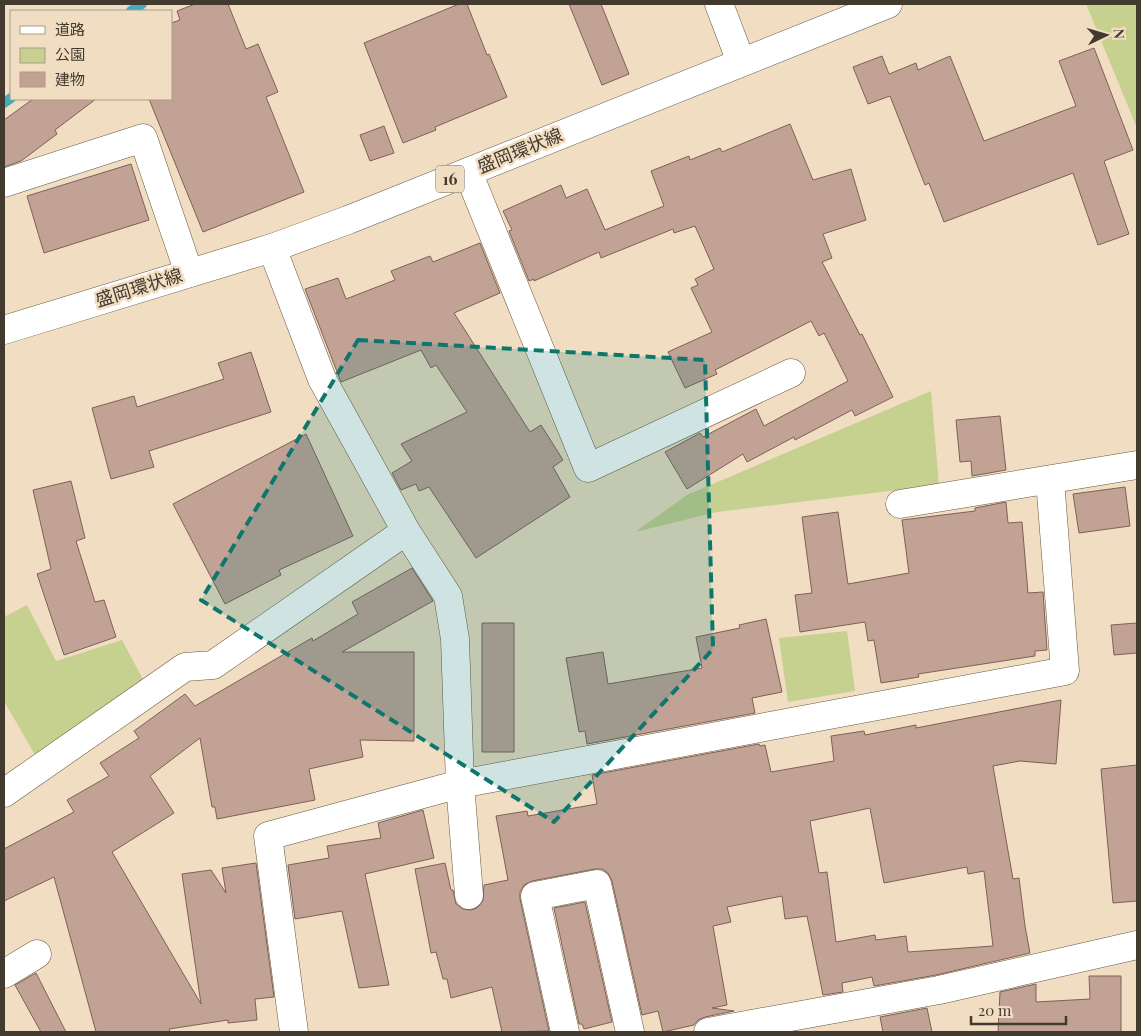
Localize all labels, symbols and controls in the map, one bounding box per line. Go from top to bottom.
legend [10,10,172,100]
north arrow [1081,10,1131,60]
text: 道路 [55,19,85,39]
text: N [1110,28,1129,40]
text: 公園 [55,44,85,64]
text: 建物 [55,69,85,89]
street label: 盛岡環状線 [473,122,566,178]
road number: 16 [436,165,464,192]
street label: 盛岡環状線 [92,262,185,312]
scale bar [971,994,1066,1026]
text: 20 m [978,1000,1012,1020]

